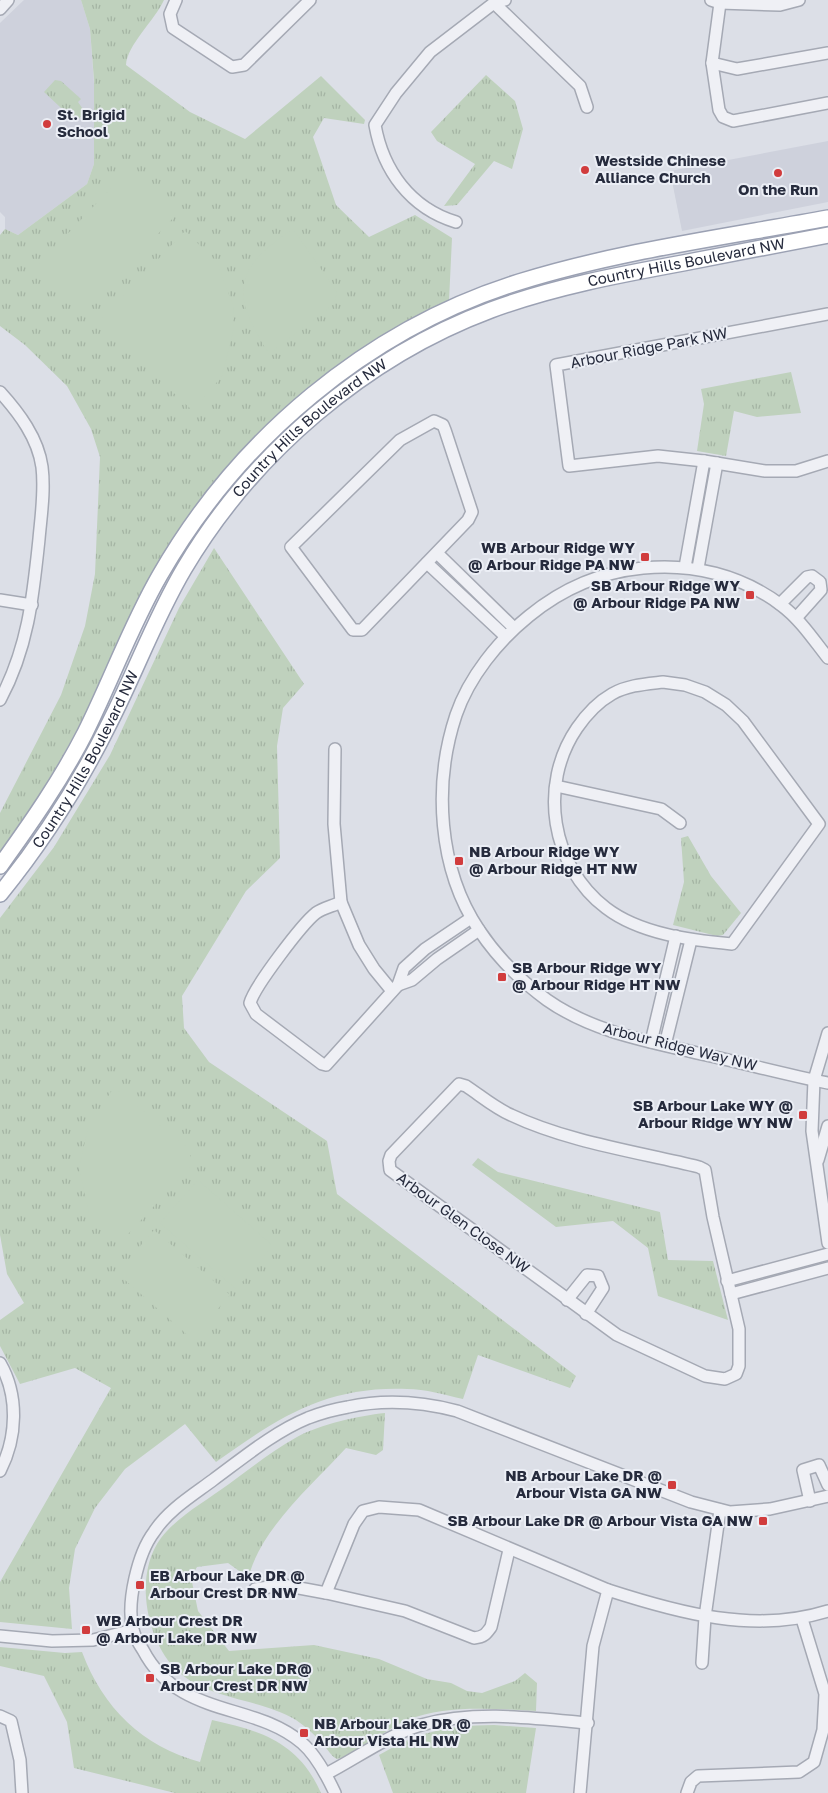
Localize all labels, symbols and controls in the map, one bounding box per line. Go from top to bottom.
place label: St. Brigid School [57,105,125,140]
marker: St. Brigid School [41,118,53,130]
place label: Westside Chinese Alliance Church [595,151,726,186]
marker: Westside Chinese Alliance Church [579,164,591,176]
marker: On the Run [772,167,784,179]
place label: On the Run [738,180,818,198]
street label: Country Hills Boulevard NW [586,233,786,290]
street label: Arbour Ridge Park NW [569,323,729,371]
street label: Country Hills Boulevard NW [228,354,390,500]
place label: WB Arbour Ridge WY @ Arbour Ridge PA NW [468,538,635,573]
marker: WB Arbour Ridge WY @ Arbour Ridge PA NW [639,551,651,563]
place label: SB Arbour Ridge WY @ Arbour Ridge PA NW [573,576,740,611]
marker: SB Arbour Ridge WY @ Arbour Ridge PA NW [744,589,756,601]
street label: Country Hills Boulevard NW [28,667,141,851]
place label: NB Arbour Ridge WY @ Arbour Ridge HT NW [469,842,637,877]
marker: NB Arbour Ridge WY @ Arbour Ridge HT NW [453,855,465,867]
place label: SB Arbour Ridge WY @ Arbour Ridge HT NW [512,958,680,993]
marker: SB Arbour Ridge WY @ Arbour Ridge HT NW [496,971,508,983]
street label: Arbour Ridge Way NW [601,1018,759,1074]
place label: SB Arbour Lake WY @ Arbour Ridge WY NW [633,1096,793,1131]
marker: SB Arbour Lake WY @ Arbour Ridge WY NW [797,1109,809,1121]
street label: Arbour Glen Close NW [394,1168,534,1276]
place label: NB Arbour Lake DR @ Arbour Vista GA NW [505,1466,662,1501]
marker: NB Arbour Lake DR @ Arbour Vista GA NW [666,1479,678,1491]
place label: SB Arbour Lake DR @ Arbour Vista GA NW [447,1511,753,1529]
marker: SB Arbour Lake DR @ Arbour Vista GA NW [757,1515,769,1527]
place label: EB Arbour Lake DR @ Arbour Crest DR NW [150,1566,305,1601]
marker: EB Arbour Lake DR @ Arbour Crest DR NW [134,1579,146,1591]
place label: WB Arbour Crest DR @ Arbour Lake DR NW [96,1611,257,1646]
marker: WB Arbour Crest DR @ Arbour Lake DR NW [80,1624,92,1636]
place label: SB Arbour Lake DR@ Arbour Crest DR NW [160,1659,312,1694]
marker: SB Arbour Lake DR@ Arbour Crest DR NW [144,1672,156,1684]
place label: NB Arbour Lake DR @ Arbour Vista HL NW [314,1714,471,1749]
marker: NB Arbour Lake DR @ Arbour Vista HL NW [298,1727,310,1739]

